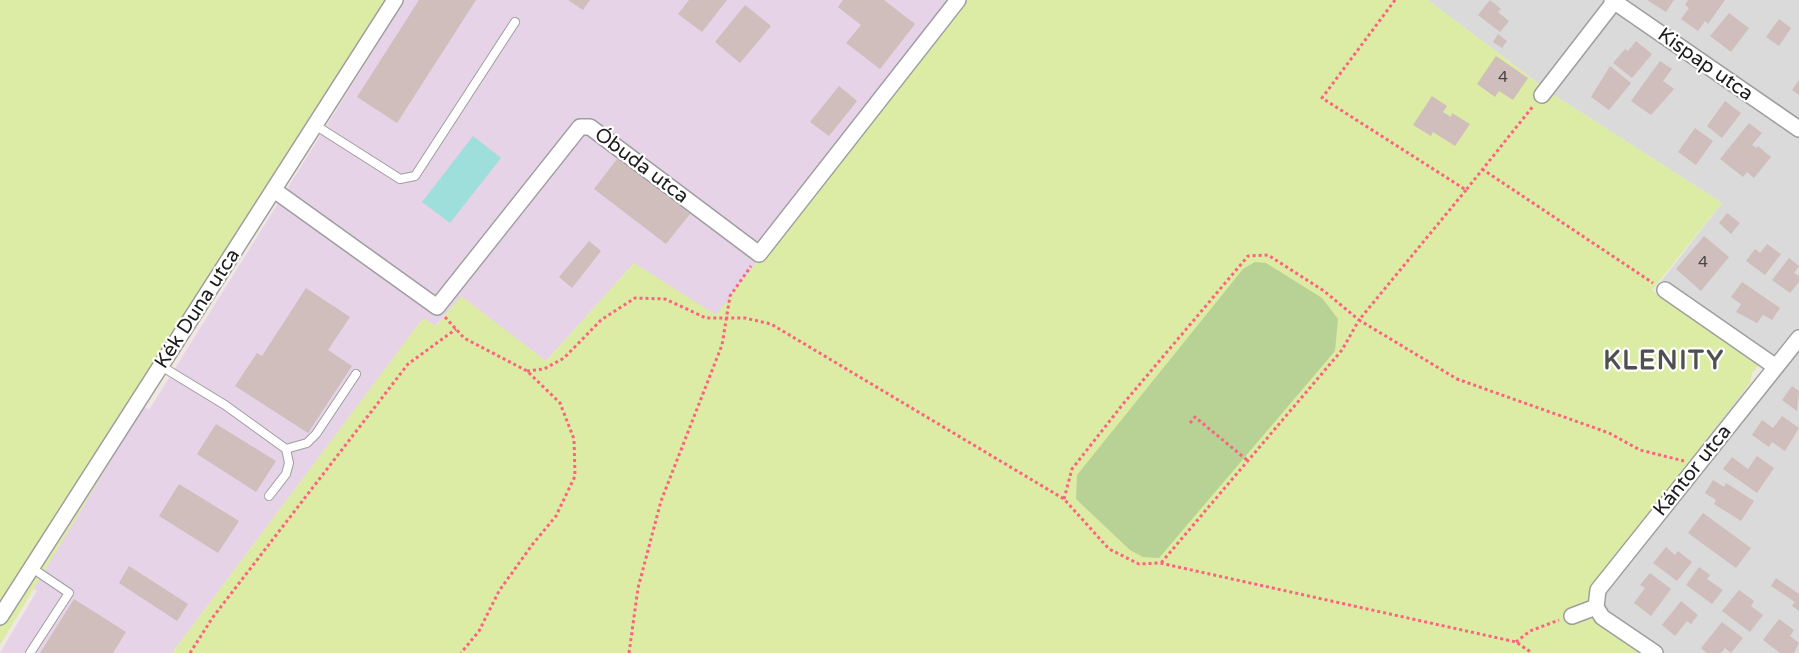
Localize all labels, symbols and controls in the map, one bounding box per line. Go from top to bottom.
street label: Kispap utca [1653,23,1757,107]
house number: 4 [1498,68,1508,88]
street label: Óbuda utca [589,123,693,209]
street label: Kék Duna utca [150,245,246,373]
house number: 4 [1698,253,1708,273]
district label: KLENITY [1603,346,1725,378]
street label: Kántor utca [1649,420,1737,522]

